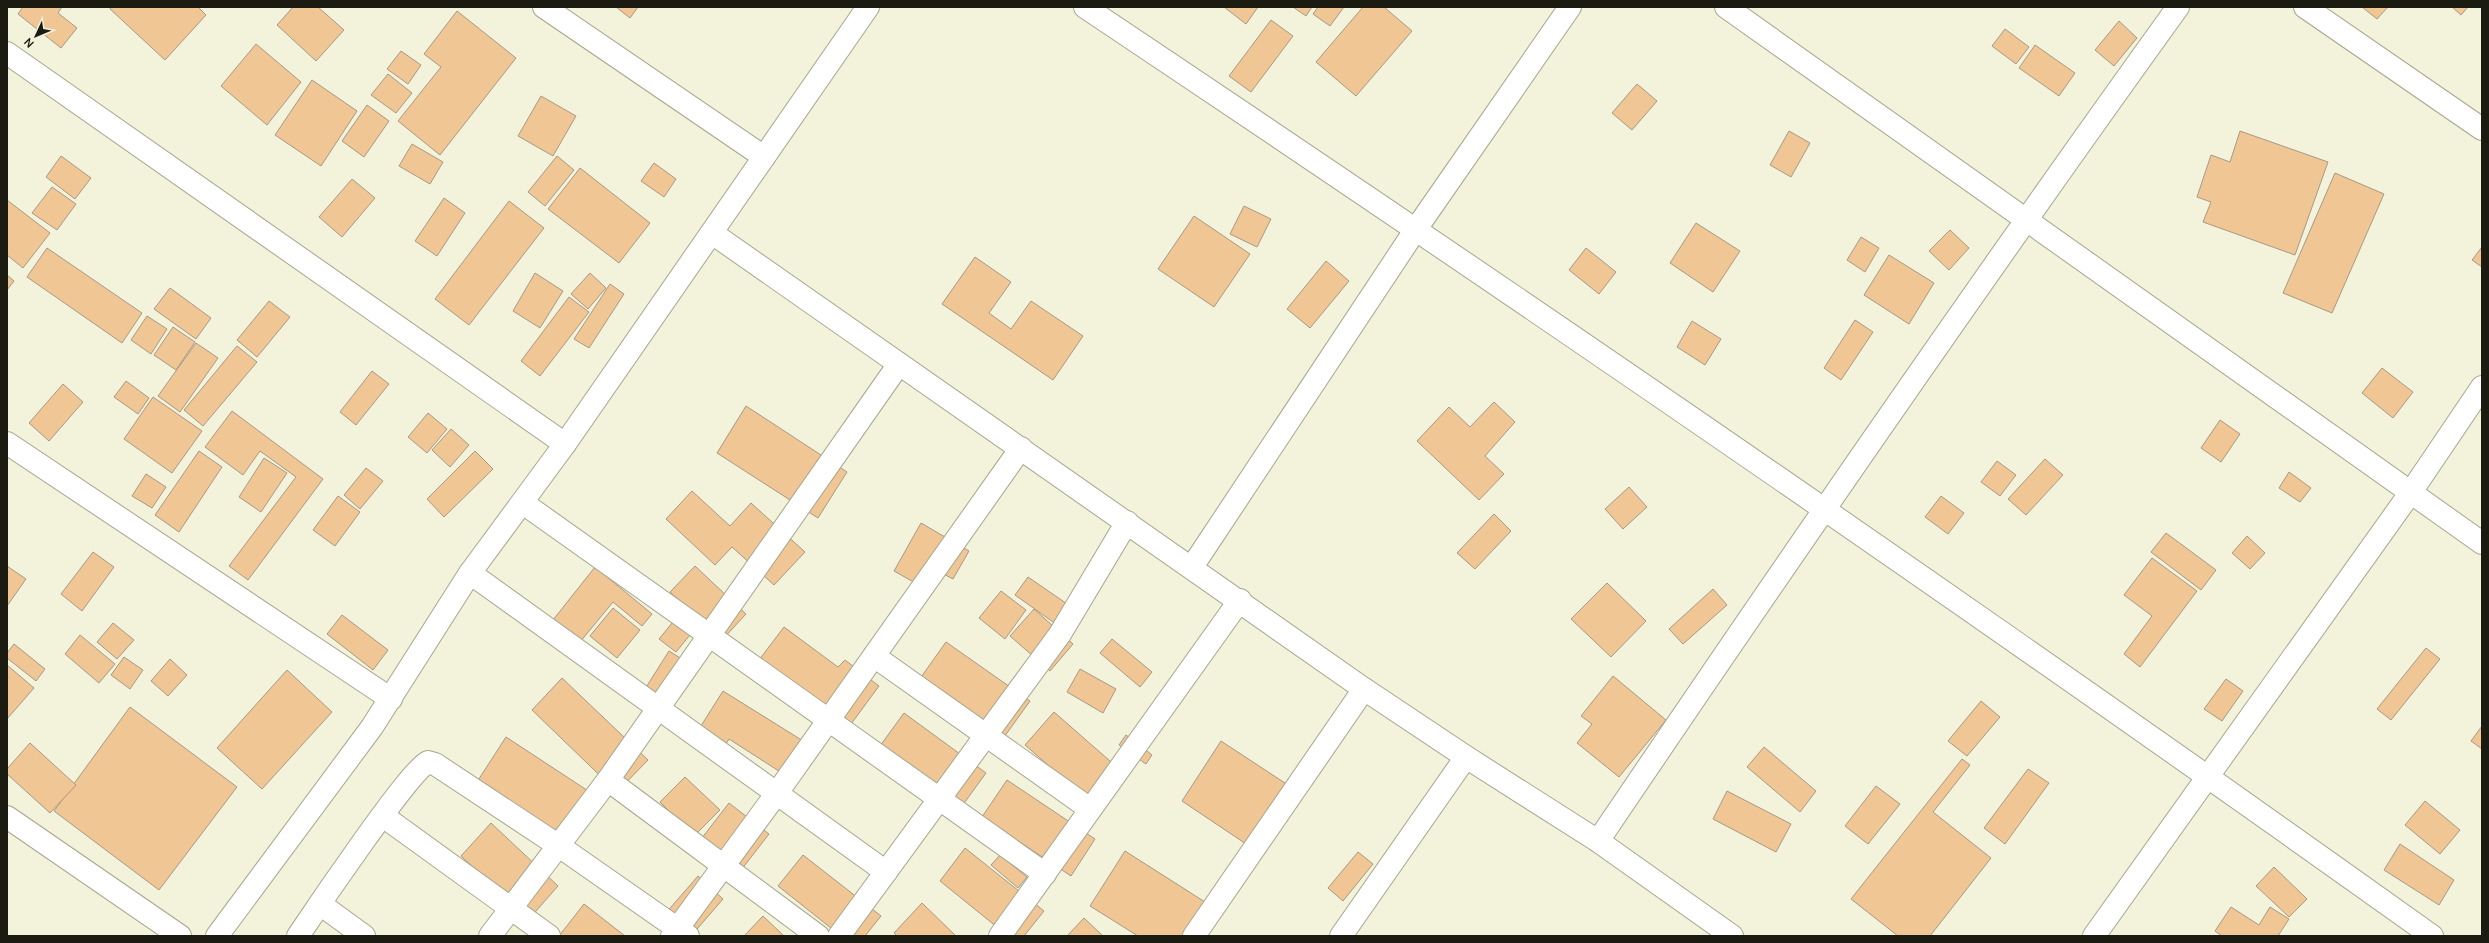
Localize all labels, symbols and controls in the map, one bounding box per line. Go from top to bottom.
north arrow [16,16,56,56]
text: N [20,35,37,51]

